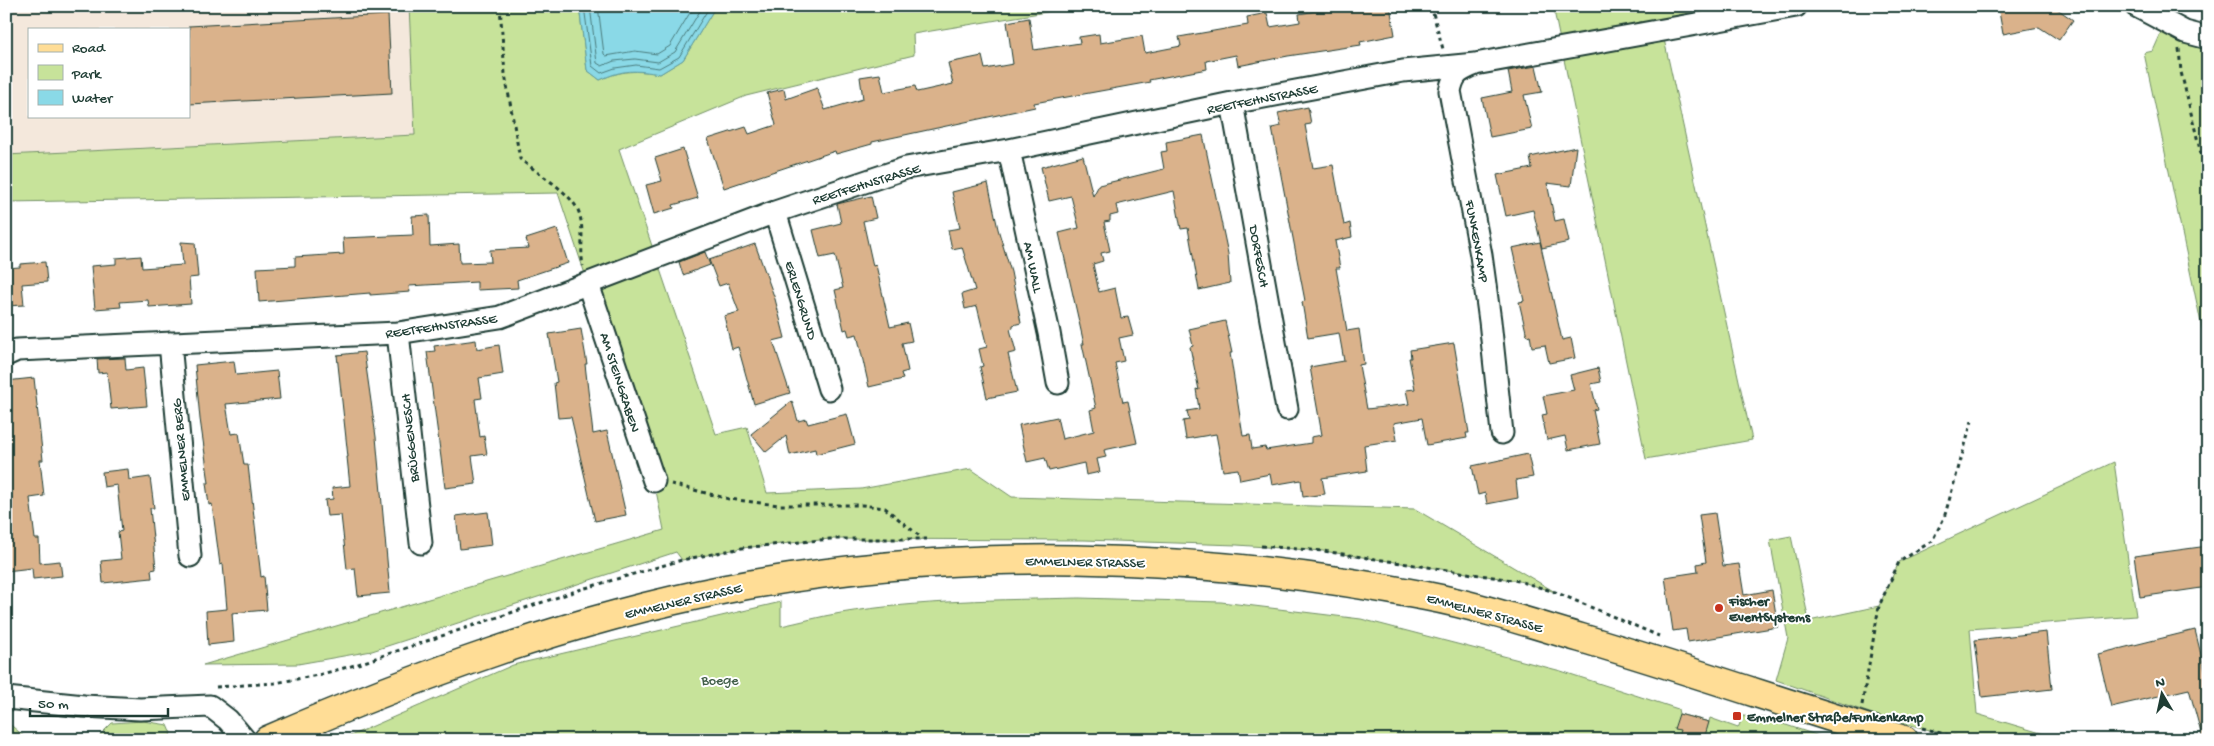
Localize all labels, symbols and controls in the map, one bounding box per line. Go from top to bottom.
legend [28,28,190,118]
text: Road [72,40,106,58]
text: Park [71,66,102,84]
street label: REETFEHNSTRASSE [1206,81,1321,120]
text: Water [72,90,114,108]
street label: REETFEHNSTRASSE [811,160,924,210]
street label: FUNKENKAMP [1460,198,1491,284]
street label: DORFESCH [1244,223,1272,290]
street label: AM WALL [1018,240,1045,295]
street label: ERLENGRUND [780,259,820,343]
street label: REETFEHNSTRASSE [385,311,499,344]
street label: AM STEINGRABEN [594,331,643,435]
street label: BRÜGGENESCH [398,392,425,484]
street label: EMMELNER BERG [169,397,195,502]
street label: EMMELNER STRASSE [1025,554,1146,573]
street label: EMMELNER STRASSE [623,580,745,624]
street label: EMMELNER STRASSE [1424,591,1546,638]
place label: Fischer EventSystems [1728,594,1811,627]
marker: Fischer EventSystems [1713,602,1725,614]
north arrow [2136,668,2186,718]
park label: Boege [701,673,739,690]
text: N [2155,675,2166,693]
scale bar [30,686,168,718]
text: 50 m [38,696,69,714]
marker: Emmelner Straße/Funkenkamp [1731,710,1743,722]
place label: Emmelner Straße/Funkenkamp [1747,710,1924,727]

